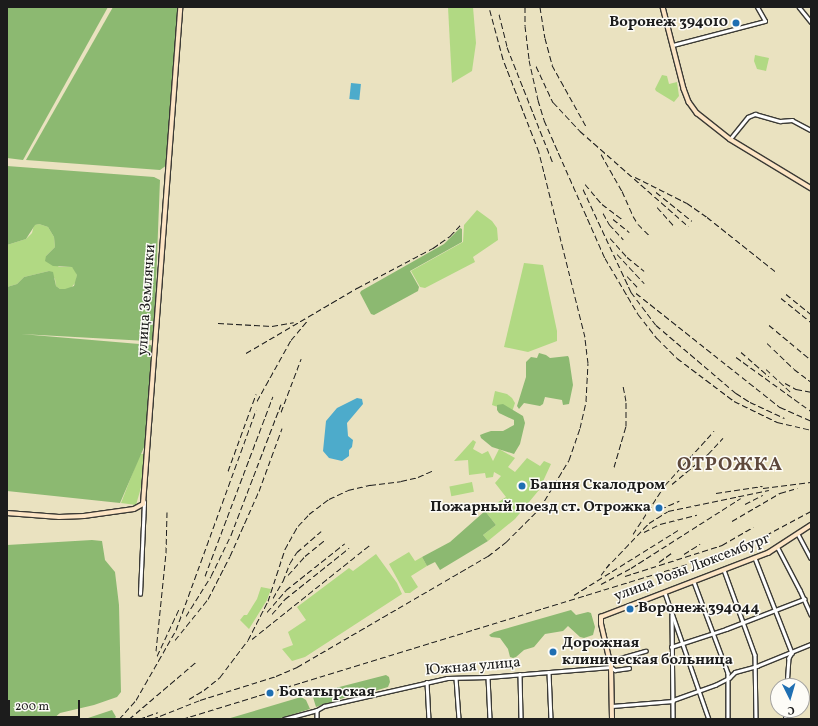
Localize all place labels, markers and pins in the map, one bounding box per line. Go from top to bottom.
place label: Воронеж 394010 [609,14,728,32]
marker: Воронеж 394010 [731,18,741,28]
place label: Башня Скалодром [530,477,665,495]
marker: Башня Скалодром [517,481,527,491]
place label: Пожарный поезд ст. Отрожка [430,499,651,517]
marker: Пожарный поезд ст. Отрожка [654,503,664,513]
place label: Воронеж 394044 [638,600,760,618]
marker: Воронеж 394044 [625,604,635,614]
place label: Дорожная клиническая больница [562,634,733,669]
marker: Дорожная клиническая больница [547,646,559,658]
place label: Богатырская [279,684,375,702]
marker: Богатырская [264,687,276,699]

